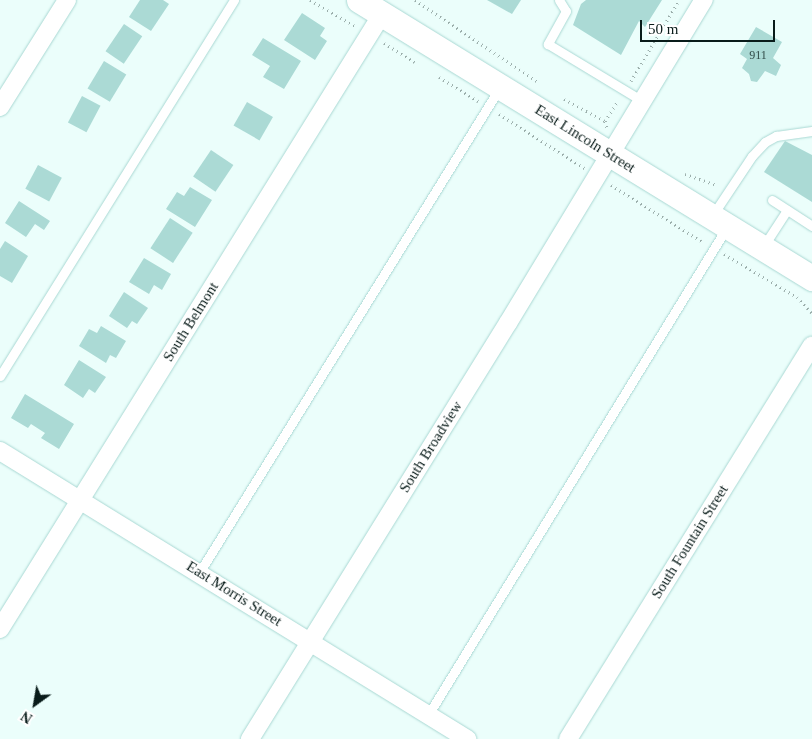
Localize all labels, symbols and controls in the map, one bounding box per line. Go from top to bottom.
scale bar [642,10,777,42]
text: 50 m [648,21,678,37]
house number: 911 [749,49,767,63]
street label: East Lincoln Street [531,101,639,177]
street label: South Belmont [159,279,223,365]
street label: South Broadview [396,398,466,496]
street label: South Fountain Street [648,482,732,602]
street label: East Morris Street [183,557,285,631]
north arrow [10,679,60,729]
text: N [19,708,35,726]

